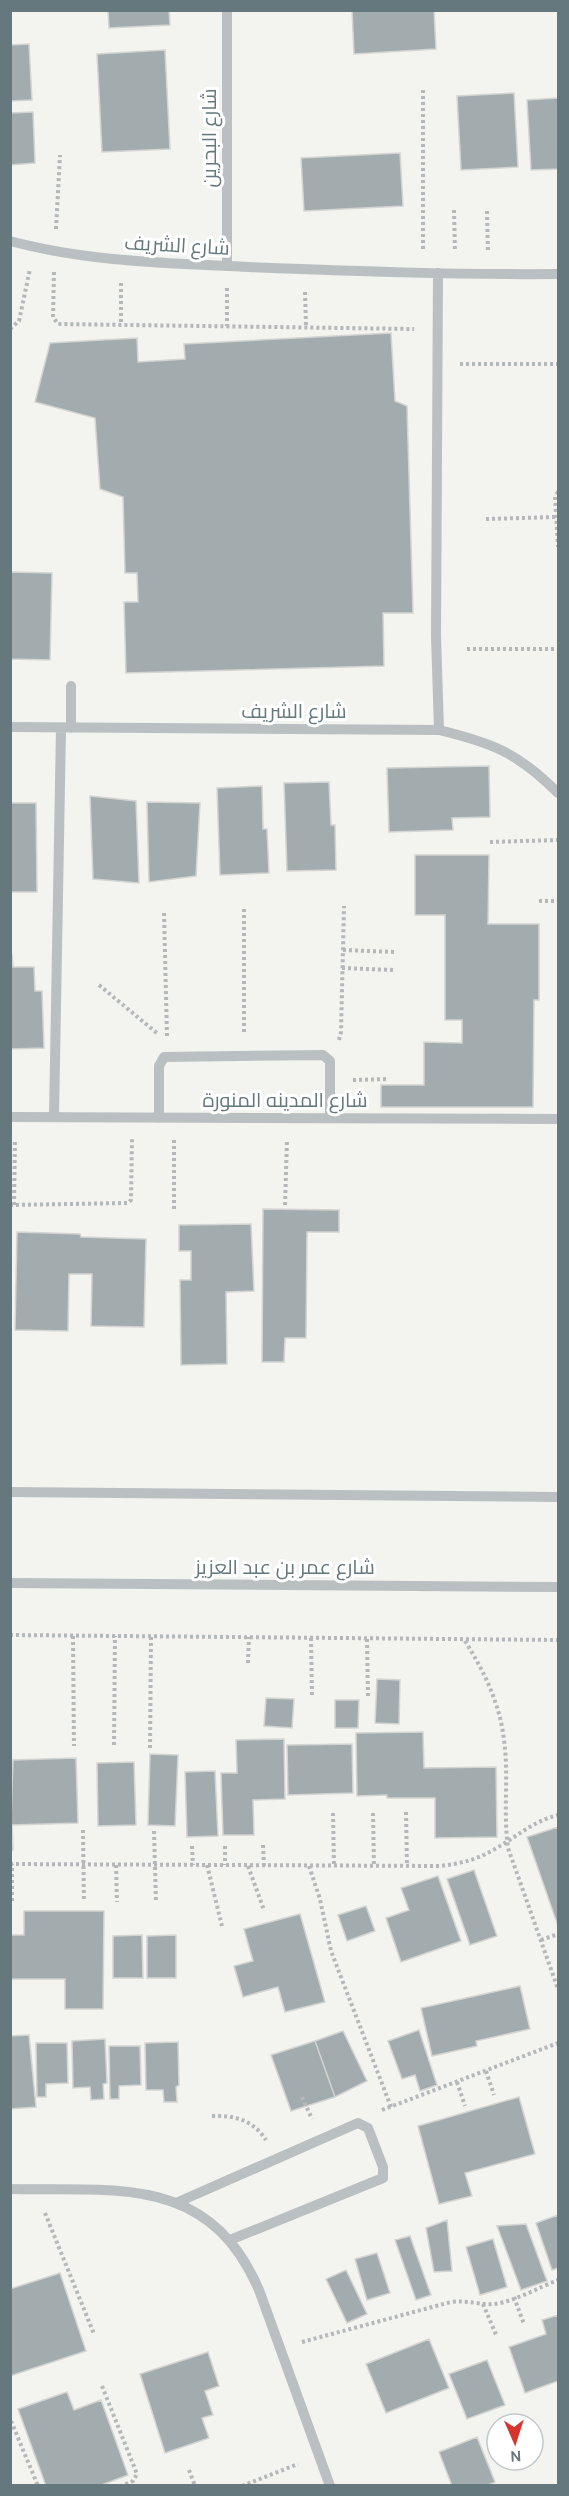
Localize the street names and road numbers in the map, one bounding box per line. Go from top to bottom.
street label: شارع البحرين [198,88,223,188]
street label: شارع الشريف [124,231,230,262]
street label: شارع الشريف [241,700,347,725]
street label: شارع المدينه المنورة [203,1089,367,1114]
street label: شارع عمر بن عبد العزيز [194,1556,375,1581]

